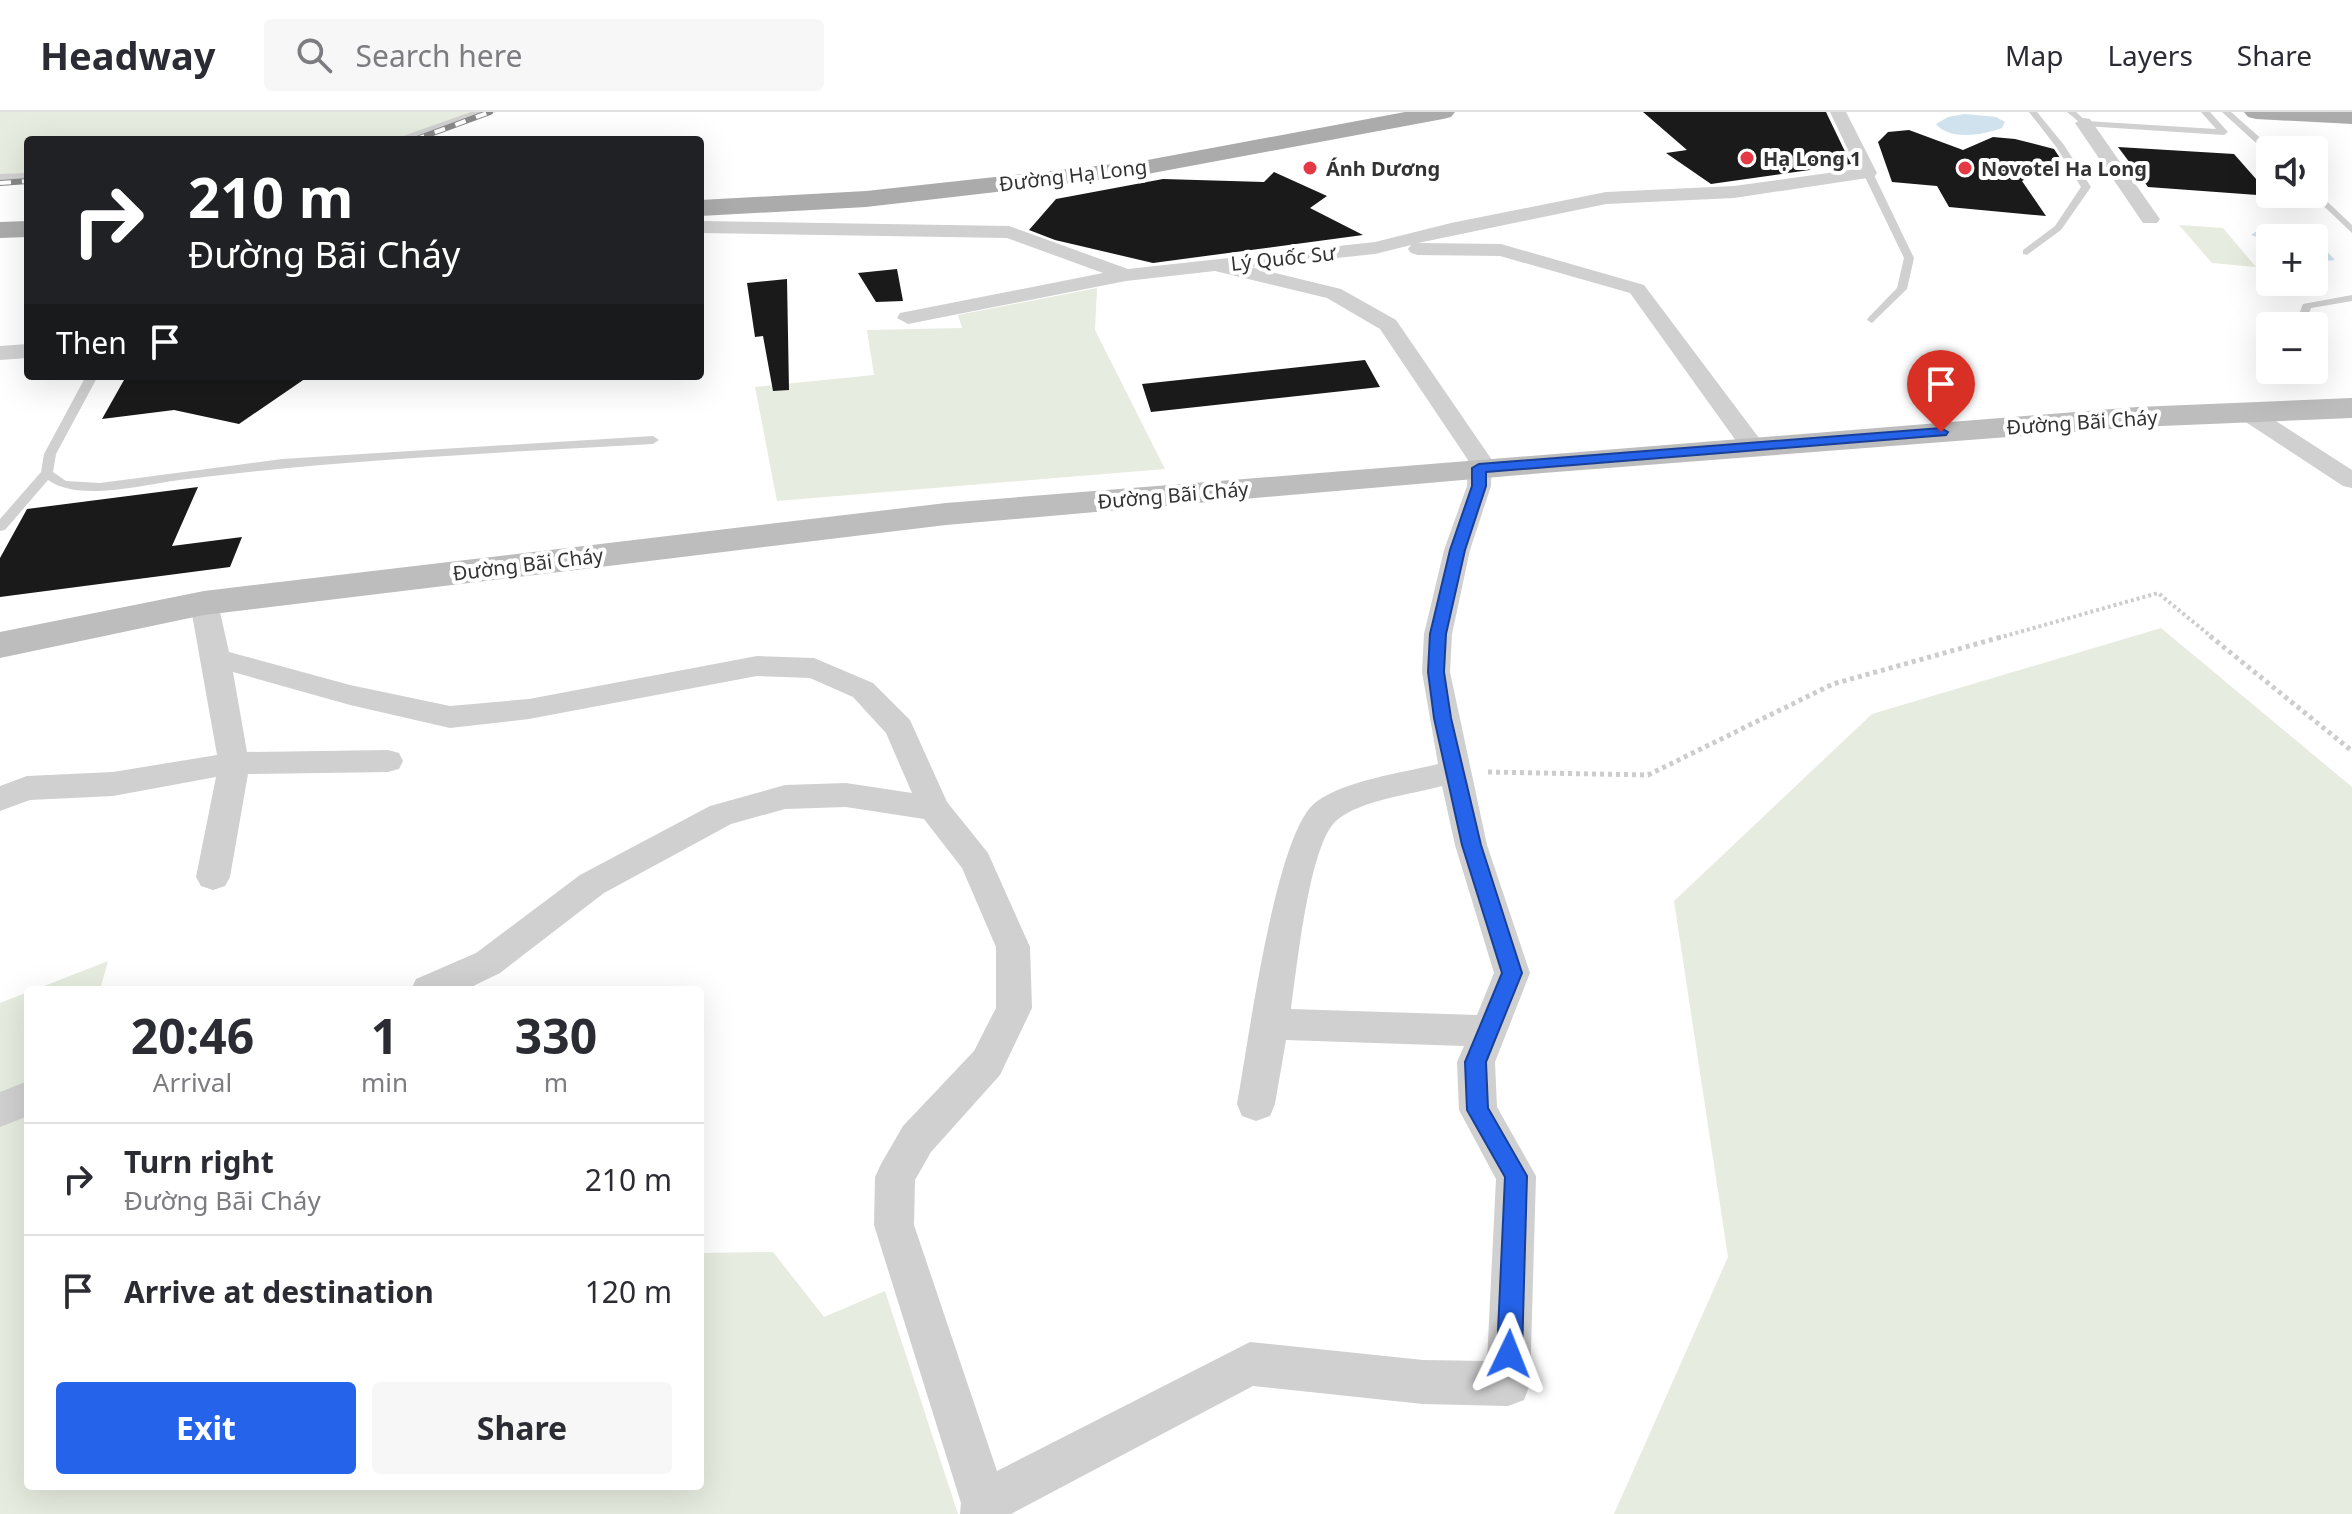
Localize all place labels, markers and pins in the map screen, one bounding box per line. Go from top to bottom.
place label: Hạ Long 1 [1763,145,1861,172]
marker: Hạ Long 1 [1738,149,1756,167]
place label: Ánh Dương [1326,155,1440,182]
place label: Novotel Ha Long [1981,155,2147,182]
marker: Ánh Dương [1301,159,1319,177]
marker: Novotel Ha Long [1956,159,1974,177]
pin [1907,350,1975,432]

